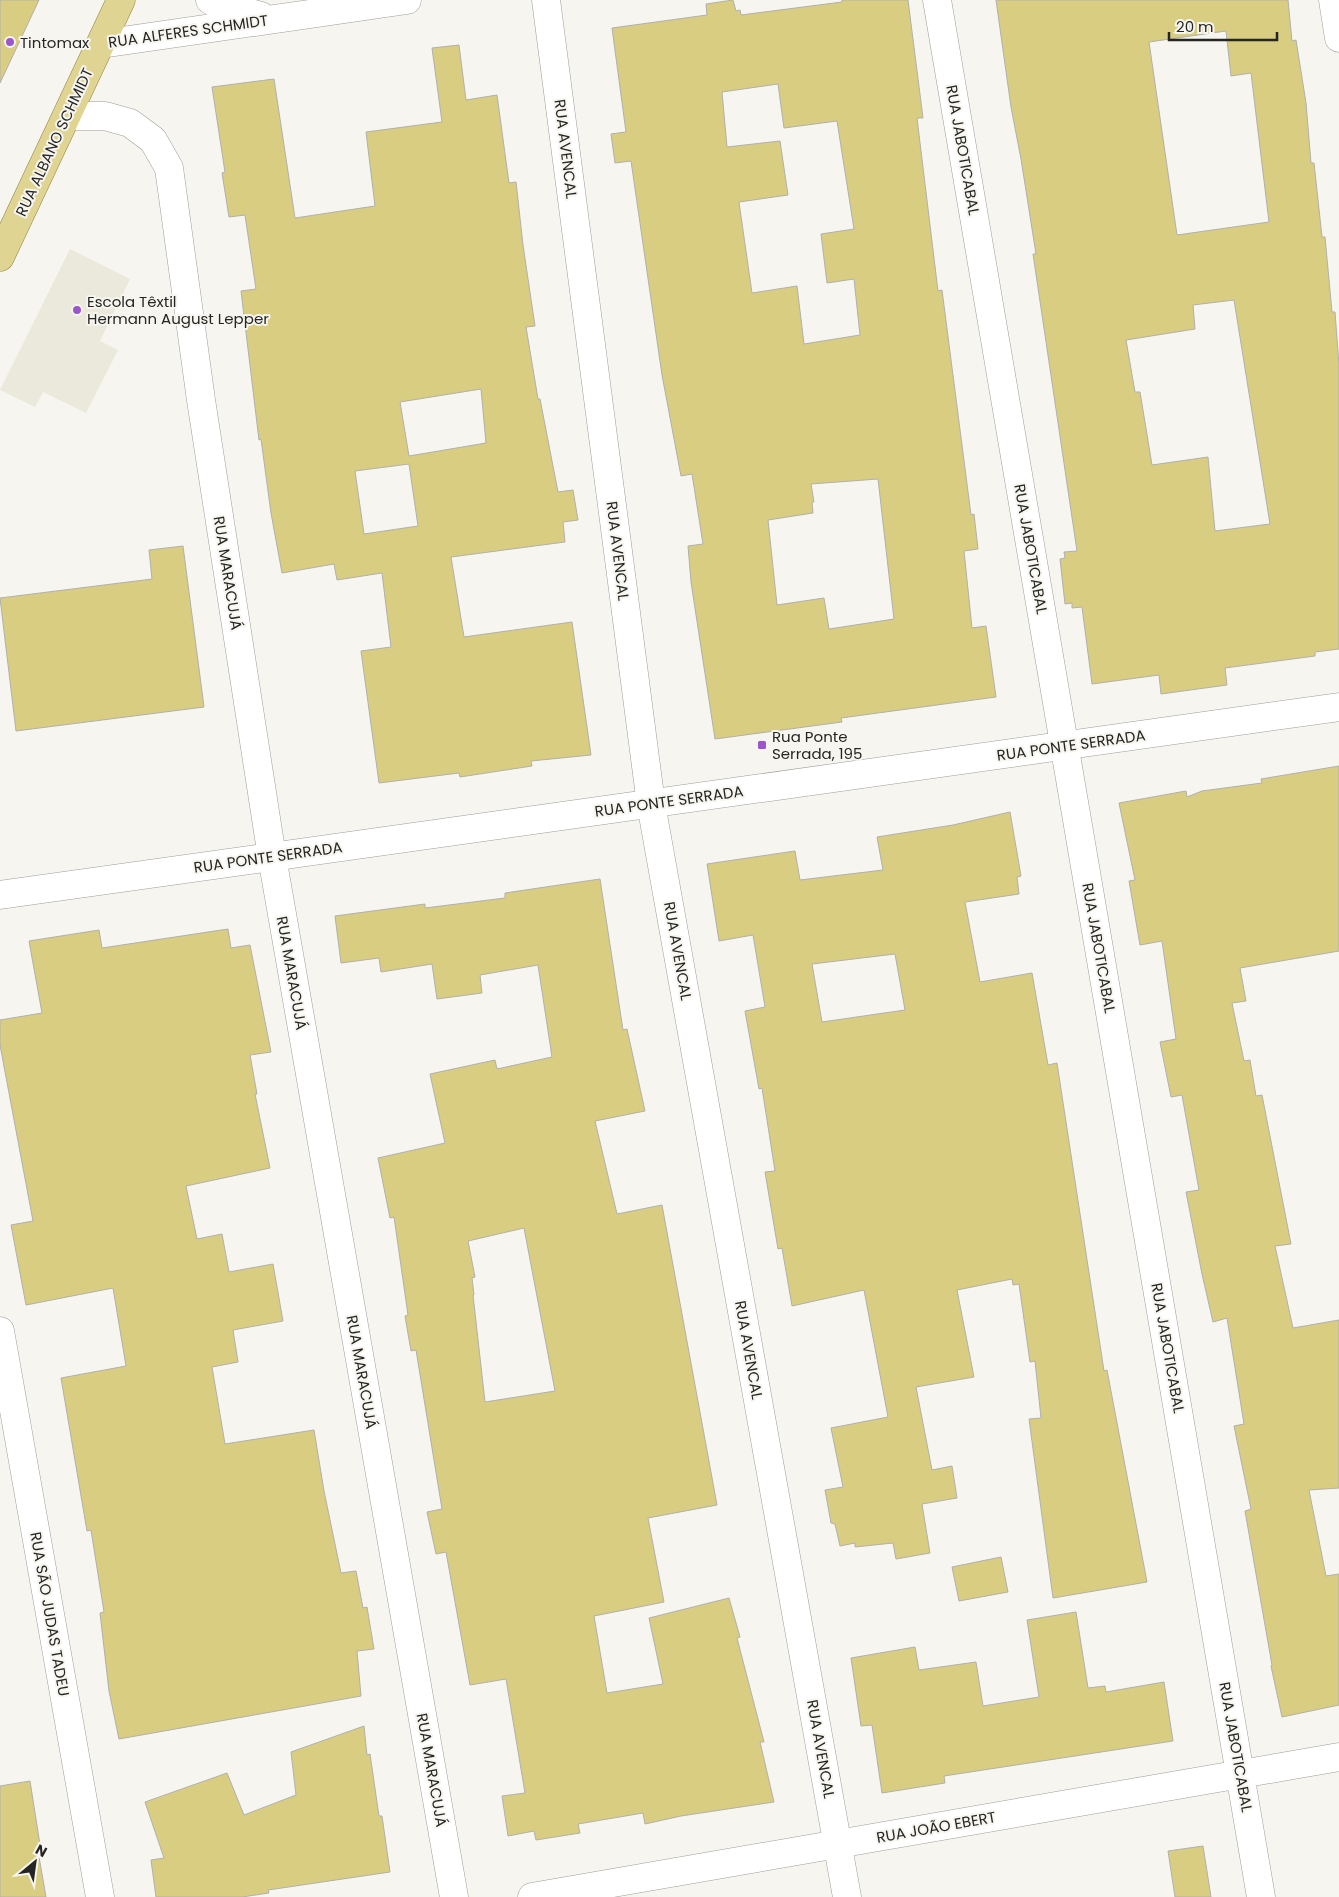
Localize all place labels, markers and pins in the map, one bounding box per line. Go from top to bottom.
place label: Tintomax [20,32,89,53]
marker: Tintomax [4,36,16,48]
place label: Escola Têxtil Hermann August Lepper [87,291,269,329]
marker: Escola Têxtil Hermann August Lepper [71,304,83,316]
place label: Rua Ponte Serrada, 195 [772,726,862,764]
marker: Rua Ponte Serrada, 195 [756,739,768,751]

